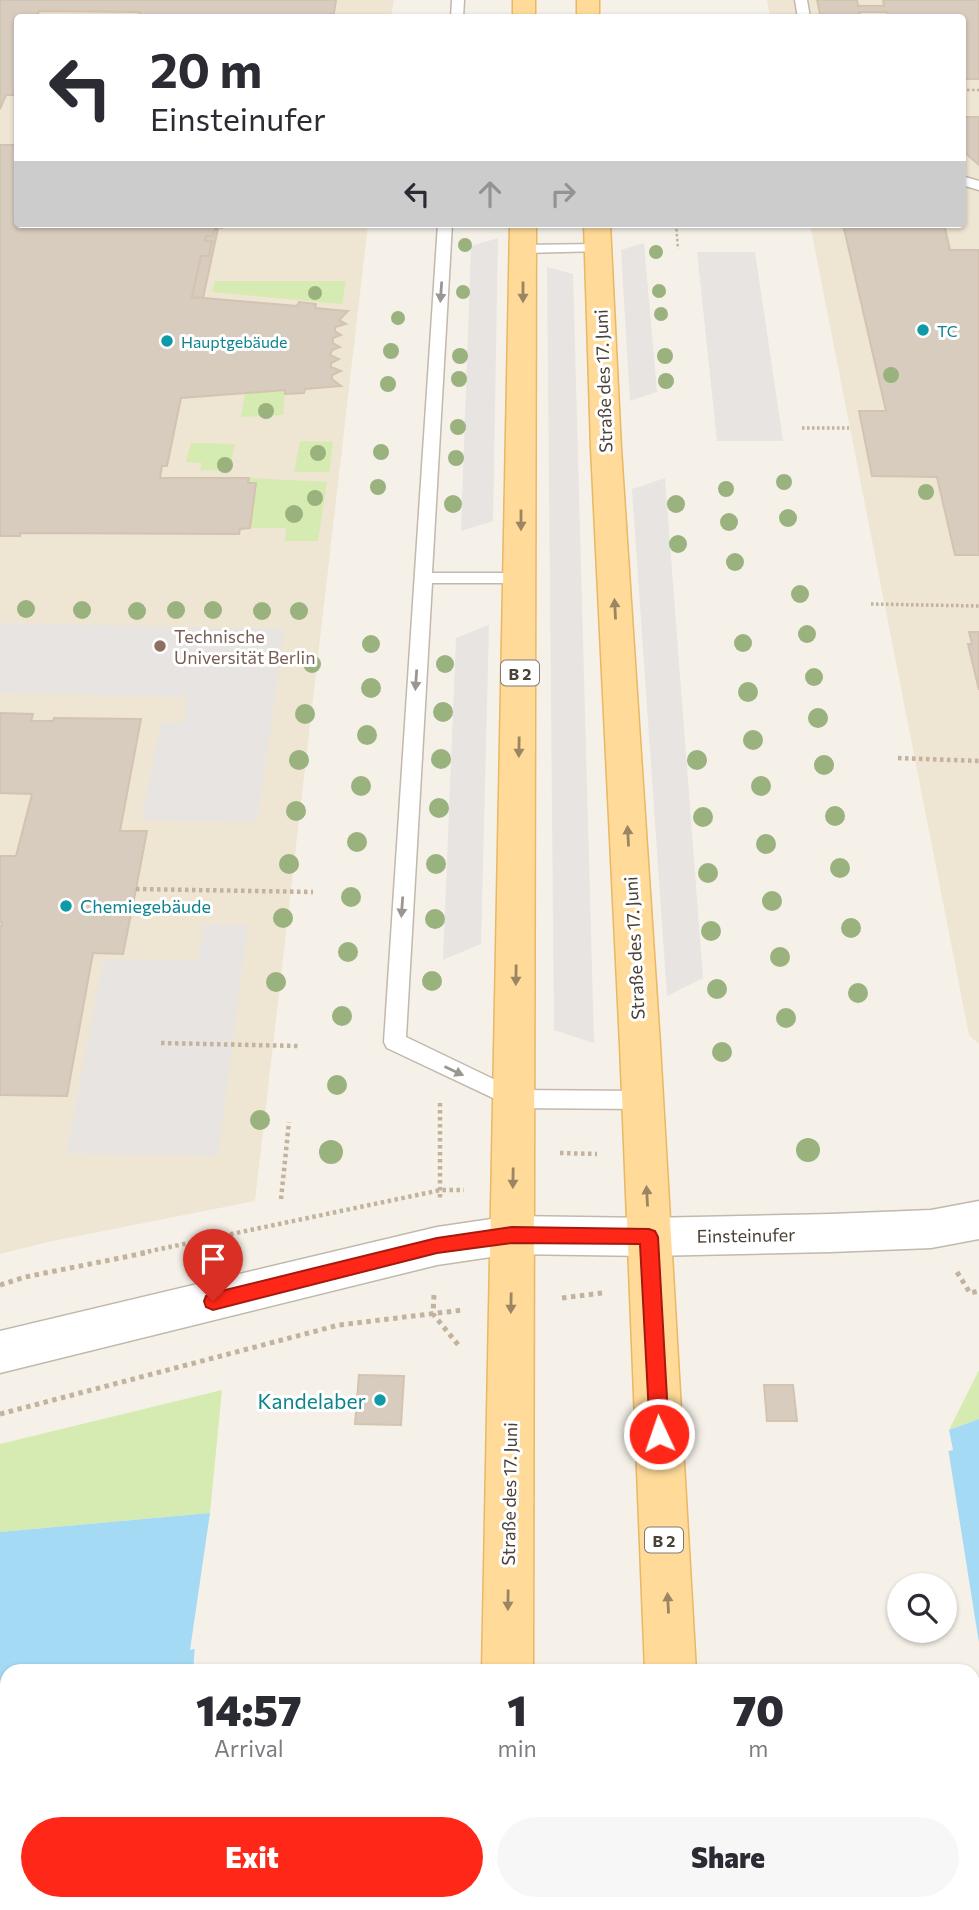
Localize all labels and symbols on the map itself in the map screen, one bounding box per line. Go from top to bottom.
one-way arrow [435,281,446,303]
one-way arrow [517,281,529,303]
street label: Straße des 17. Juni [590,309,616,453]
place label: TC [937,321,958,340]
marker: TC [915,322,931,338]
place label: Hauptgebäude [181,332,288,351]
marker: Hauptgebäude [159,333,175,349]
one-way arrow [515,509,527,531]
one-way arrow [609,598,620,620]
place label: Technische Universität Berlin [174,625,316,668]
marker: Technische Universität Berlin [152,638,168,654]
road number: B 2 [501,660,539,686]
one-way arrow [411,669,422,691]
one-way arrow [513,736,525,758]
one-way arrow [622,825,633,847]
street label: Straße des 17. Juni [619,876,649,1020]
place label: Chemiegebäude [80,895,211,917]
one-way arrow [397,896,408,918]
marker: Chemiegebäude [58,898,74,914]
one-way arrow [510,964,522,986]
one-way arrow [444,1065,464,1076]
one-way arrow [507,1168,519,1190]
one-way arrow [641,1185,652,1207]
street label: Einsteinufer [696,1223,796,1247]
pin [183,1229,243,1301]
one-way arrow [505,1293,517,1315]
place label: Kandelaber [257,1388,366,1413]
marker: Kandelaber [372,1392,388,1408]
position arrow [622,1397,696,1471]
street label: Straße des 17. Juni [497,1422,521,1566]
road number: B 2 [645,1528,683,1552]
one-way arrow [502,1589,514,1611]
one-way arrow [662,1592,673,1614]

